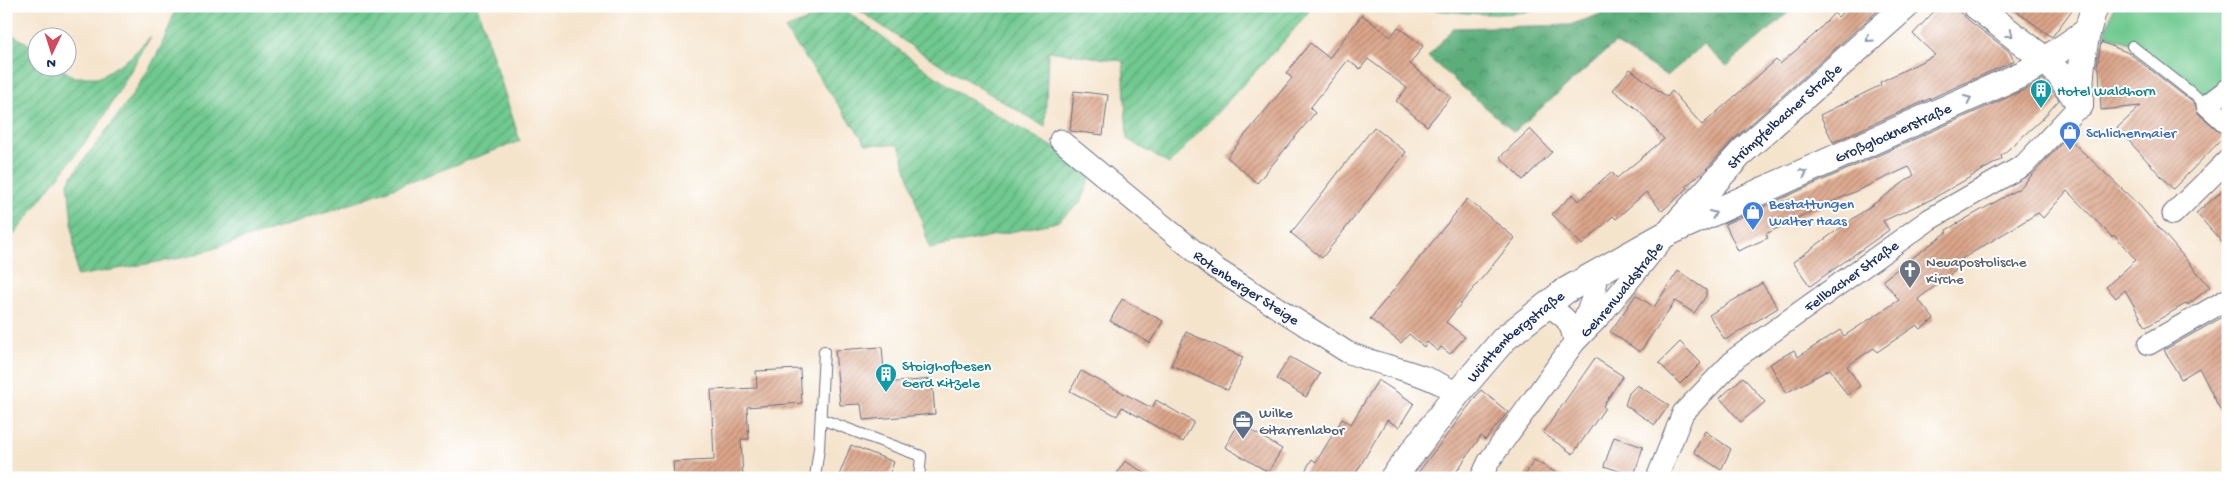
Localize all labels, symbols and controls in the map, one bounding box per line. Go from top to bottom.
north arrow [28,28,78,78]
one-way arrow [2004,28,2013,36]
one-way arrow [1866,33,1875,42]
text: N [46,54,56,71]
street label: Strümpfelbacher Straße [1724,60,1846,174]
building icon: Hotel Waldhorn [2029,78,2053,109]
place label: Hotel Waldhorn [2057,83,2156,101]
one-way arrow [1963,94,1972,105]
street label: Großglocknerstraße [1833,100,1955,168]
shop icon: Schlichenmaier [2058,120,2082,151]
place label: Schlichenmaier [2086,125,2178,143]
one-way arrow [1799,169,1808,179]
place label: Bestattungen Walter Haas [1768,196,1854,231]
shop icon: Bestattungen Walter Haas [1741,200,1765,231]
one-way arrow [1708,209,1717,220]
street label: Fellbacher Straße [1801,237,1903,318]
street label: Gehrenwaldstraße [1577,239,1668,342]
street label: Rotenberger Steige [1189,247,1302,330]
place label: Neuapostolische Kirche [1926,254,2027,289]
church icon: Neuapostolische Kirche [1898,258,1922,289]
street label: Württembergstraße [1464,288,1569,387]
place label: Stoighofbesen Gerd Kitzele [902,358,991,393]
building icon: Stoighofbesen Gerd Kitzele [874,362,898,393]
place label: Wilke Gitarrenlabor [1259,405,1346,440]
office icon: Wilke Gitarrenlabor [1231,409,1255,440]

